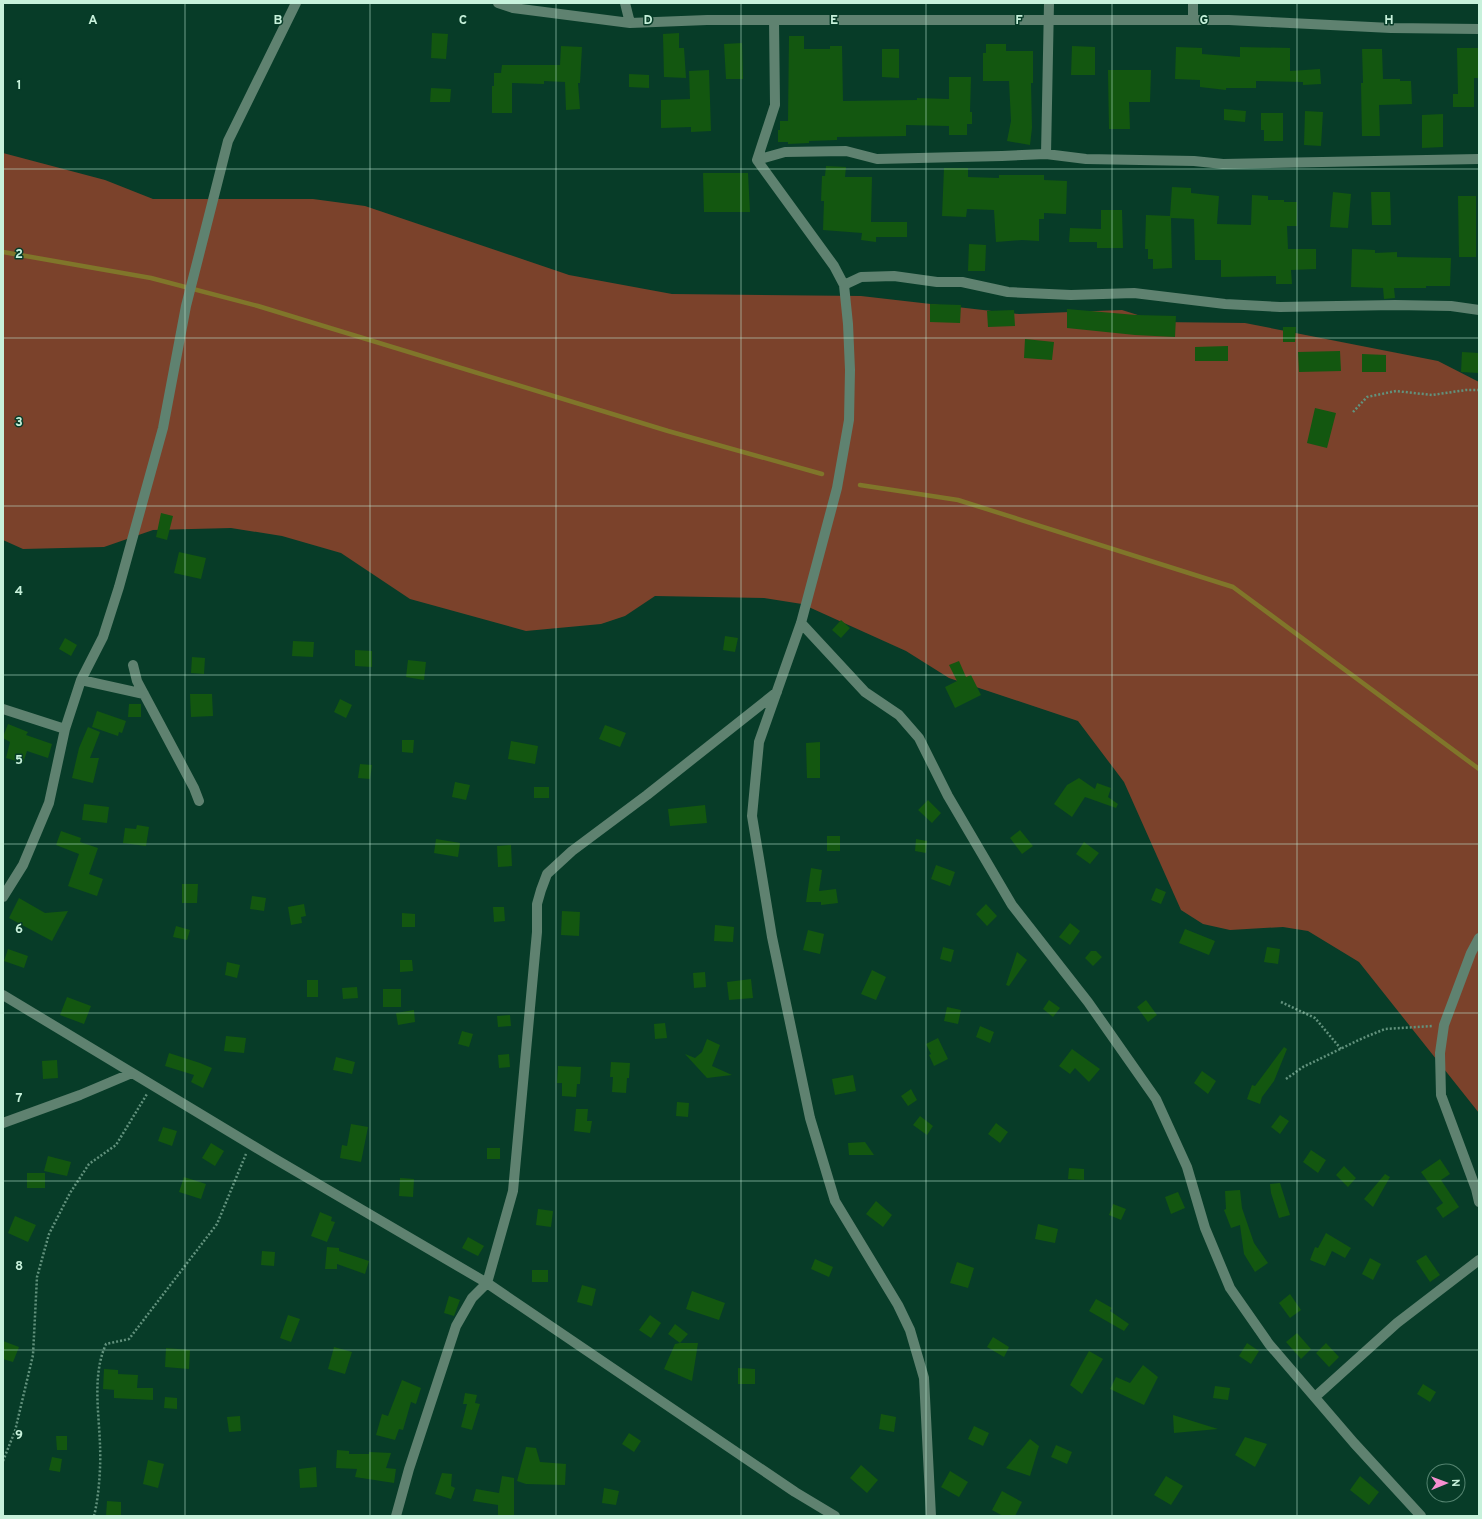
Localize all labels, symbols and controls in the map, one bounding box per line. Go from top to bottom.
text: A [88,13,98,29]
text: B [274,13,283,29]
text: C [459,13,467,29]
text: D [643,13,653,29]
text: E [830,13,838,29]
text: F [1015,13,1023,29]
text: G [1200,13,1209,29]
text: H [1384,13,1394,29]
text: 1 [16,78,22,94]
text: 2 [15,247,23,263]
text: 3 [15,415,23,431]
text: 4 [15,584,23,600]
text: 5 [15,753,23,769]
text: 6 [15,922,23,938]
text: 7 [16,1091,23,1107]
text: 8 [15,1259,23,1275]
text: 9 [15,1428,23,1444]
north arrow [1426,1463,1466,1503]
text: N [1448,1479,1462,1487]

